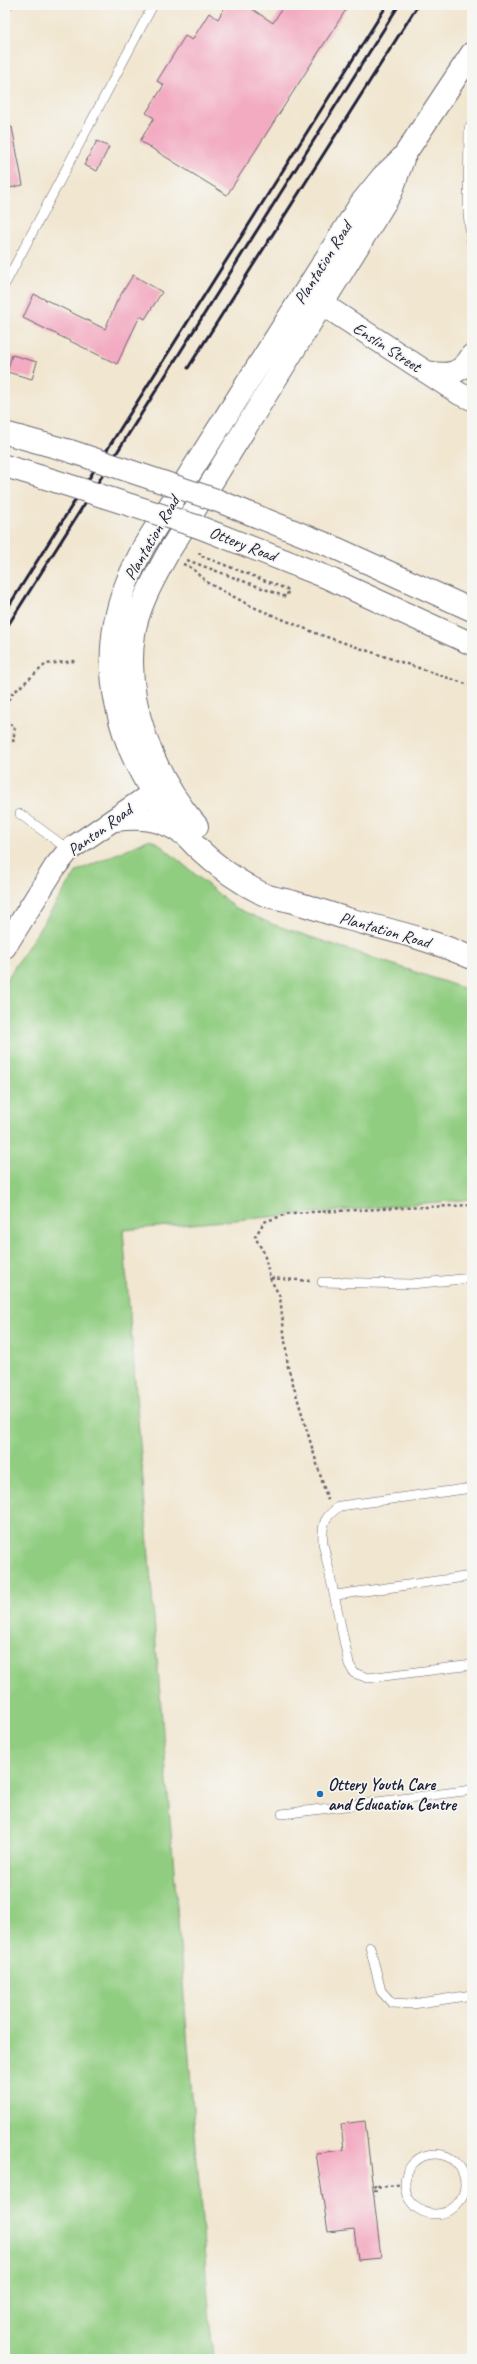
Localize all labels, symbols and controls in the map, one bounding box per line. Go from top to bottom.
street label: Plantation Road [289,216,358,308]
street label: Enslin Street [349,317,427,378]
street label: Plantation Road [119,490,186,584]
street label: Ottery Road [206,522,283,568]
street label: Panton Road [64,798,138,860]
street label: Plantation Road [337,907,435,954]
place label: Ottery Youth Care and Education Centre [328,1774,458,1815]
marker: Ottery Youth Care and Education Centre [315,1789,325,1799]

